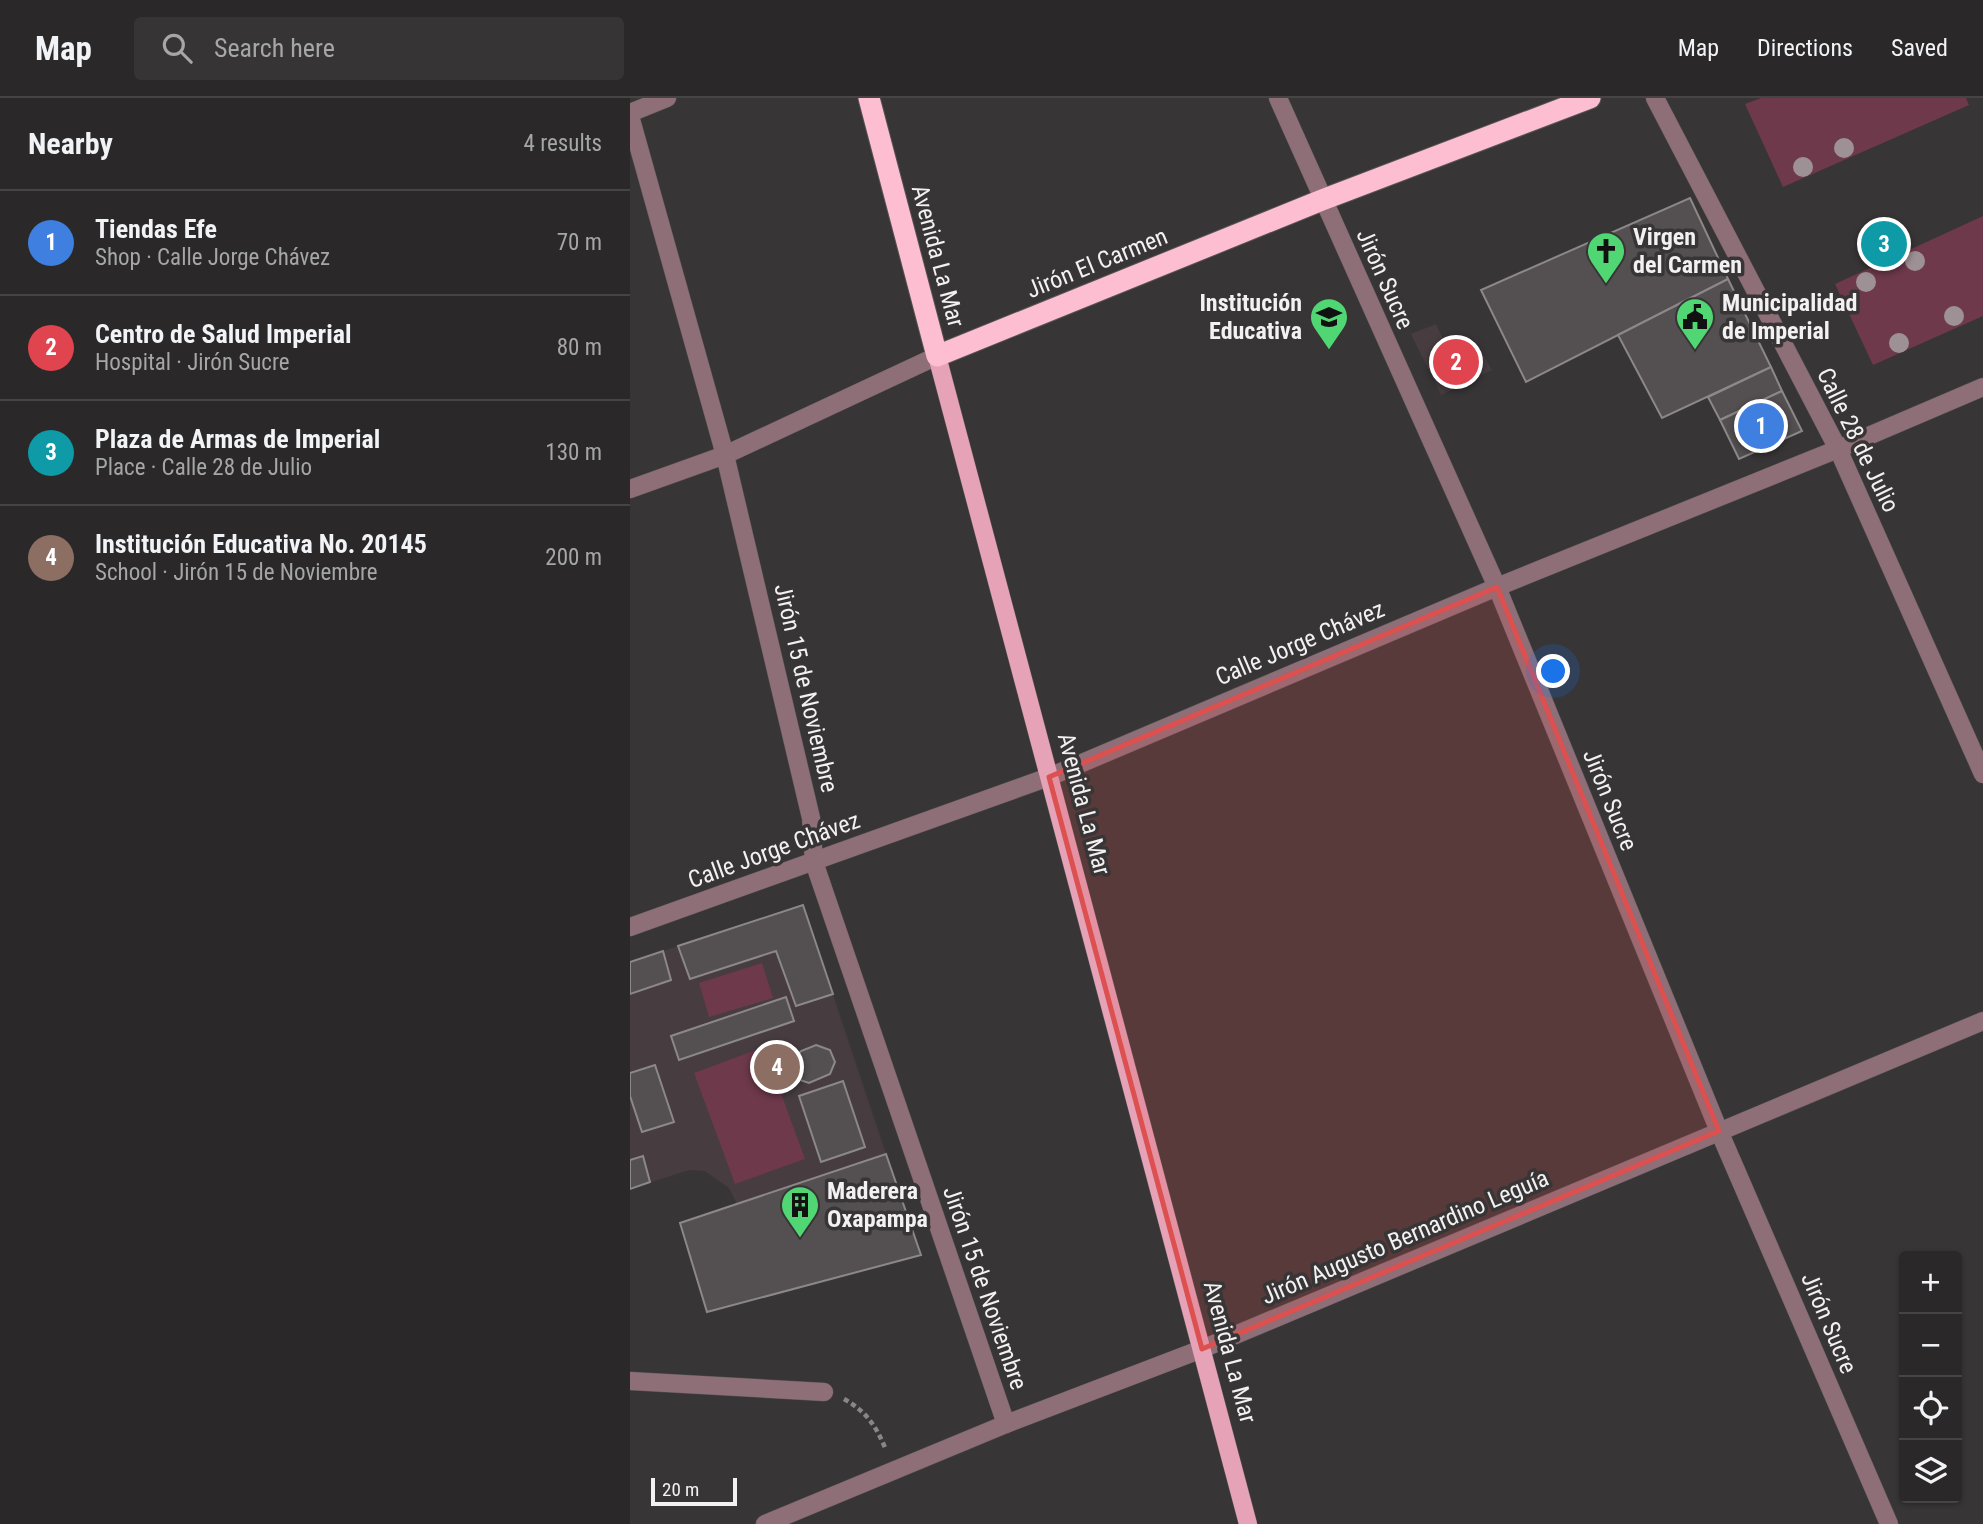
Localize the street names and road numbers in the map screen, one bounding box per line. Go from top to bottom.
street label: Avenida La Mar [906,182,970,330]
street label: Jirón El Carmen [1022,222,1172,304]
street label: Jirón Sucre [1350,225,1420,333]
street label: Calle 28 de Julio [1811,363,1905,517]
street label: Jirón 15 de Noviembre [768,581,844,795]
street label: Calle Jorge Chávez [1211,595,1389,691]
street label: Avenida La Mar [1052,730,1116,878]
street label: Jirón Sucre [1577,745,1643,855]
street label: Calle Jorge Chávez [684,806,864,894]
street label: Jirón Augusto Bernardino Leguía [1257,1164,1553,1310]
street label: Jirón 15 de Noviembre [937,1183,1033,1393]
street label: Jirón Sucre [1795,1268,1863,1378]
street label: Avenida La Mar [1198,1278,1262,1426]

